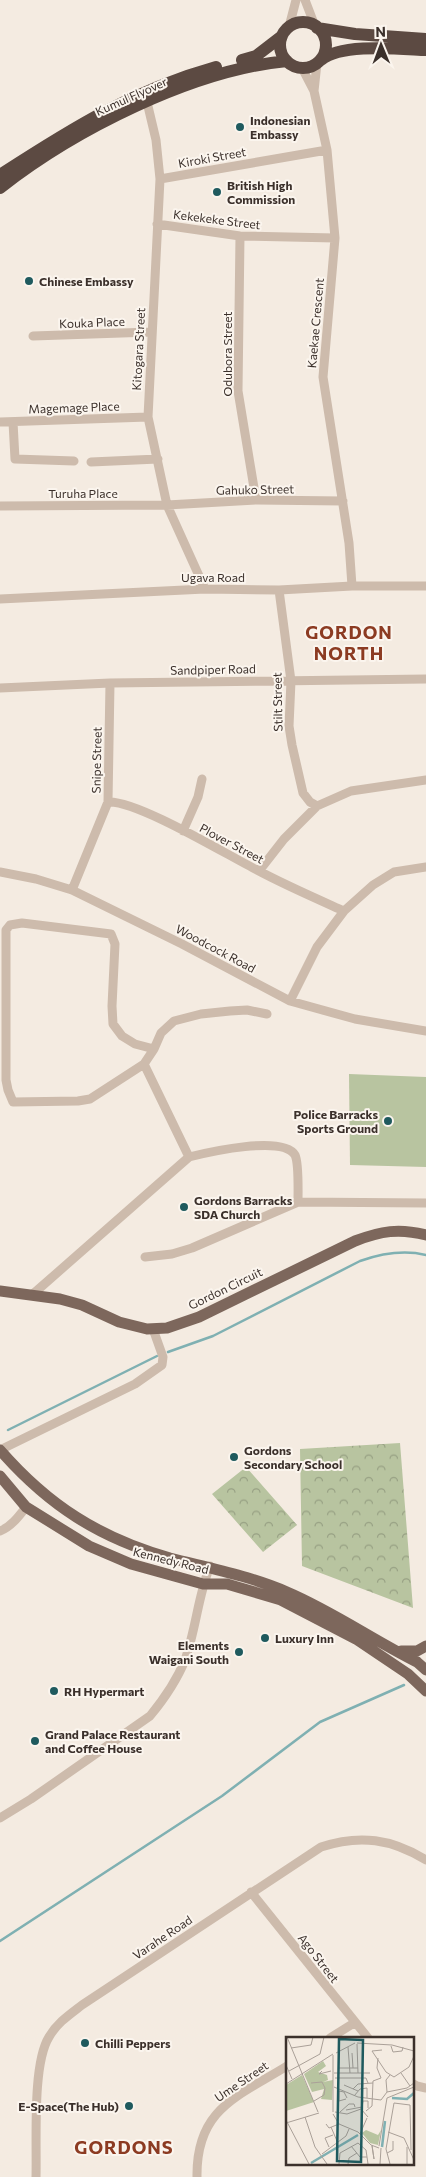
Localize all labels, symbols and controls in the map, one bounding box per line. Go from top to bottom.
north arrow [356,20,406,70]
text: N [375,23,386,40]
street label: Kumul Flyover [93,74,169,118]
place label: Indonesian Embassy [250,113,310,141]
marker: Indonesian Embassy [234,121,246,133]
street label: Kiroki Street [177,144,247,170]
place label: British High Commission [227,178,295,206]
marker: British High Commission [211,186,223,198]
street label: Kekekeke Street [173,207,262,231]
place label: Chinese Embassy [39,274,134,288]
marker: Chinese Embassy [23,275,35,287]
street label: Kaekae Crescent [304,277,326,369]
street label: Kitogara Street [129,307,147,391]
street label: Odubora Street [220,311,234,396]
street label: Kouka Place [59,314,125,330]
street label: Magemage Place [28,398,120,416]
street label: Gahuko Street [216,481,294,497]
street label: Turuha Place [48,486,118,500]
street label: Ugava Road [181,570,245,584]
district label: GORDON NORTH [305,621,393,664]
street label: Sandpiper Road [170,661,256,677]
street label: Stilt Street [269,672,285,732]
street label: Snipe Street [88,726,104,793]
street label: Plover Street [197,820,267,866]
street label: Woodcock Road [174,921,258,975]
place label: Police Barracks Sports Ground [294,1107,378,1135]
marker: Police Barracks Sports Ground [382,1115,394,1127]
place label: Gordons Barracks SDA Church [194,1193,293,1221]
marker: Gordons Barracks SDA Church [178,1201,190,1213]
street label: Gordon Circuit [186,1264,264,1312]
place label: Gordons Secondary School [244,1443,342,1471]
marker: Gordons Secondary School [228,1451,240,1463]
street label: Kennedy Road [132,1544,210,1576]
place label: Luxury Inn [275,1631,334,1645]
marker: Luxury Inn [259,1632,271,1644]
place label: Elements Waigani South [149,1638,229,1666]
marker: Elements Waigani South [233,1646,245,1658]
place label: RH Hypermart [64,1684,144,1698]
marker: RH Hypermart [48,1685,60,1697]
place label: Grand Palace Restaurant and Coffee House [45,1727,180,1755]
marker: Grand Palace Restaurant and Coffee House [29,1735,41,1747]
street label: Varahe Road [130,1912,194,1962]
street label: Ago Street [296,1931,342,1985]
place label: Chilli Peppers [95,2036,171,2050]
marker: Chilli Peppers [79,2037,91,2049]
inset map [286,2037,414,2164]
street label: Ume Street [211,2058,271,2104]
place label: E-Space(The Hub) [18,2099,119,2113]
marker: E-Space(The Hub) [123,2100,135,2112]
district label: GORDONS [74,2136,174,2158]

